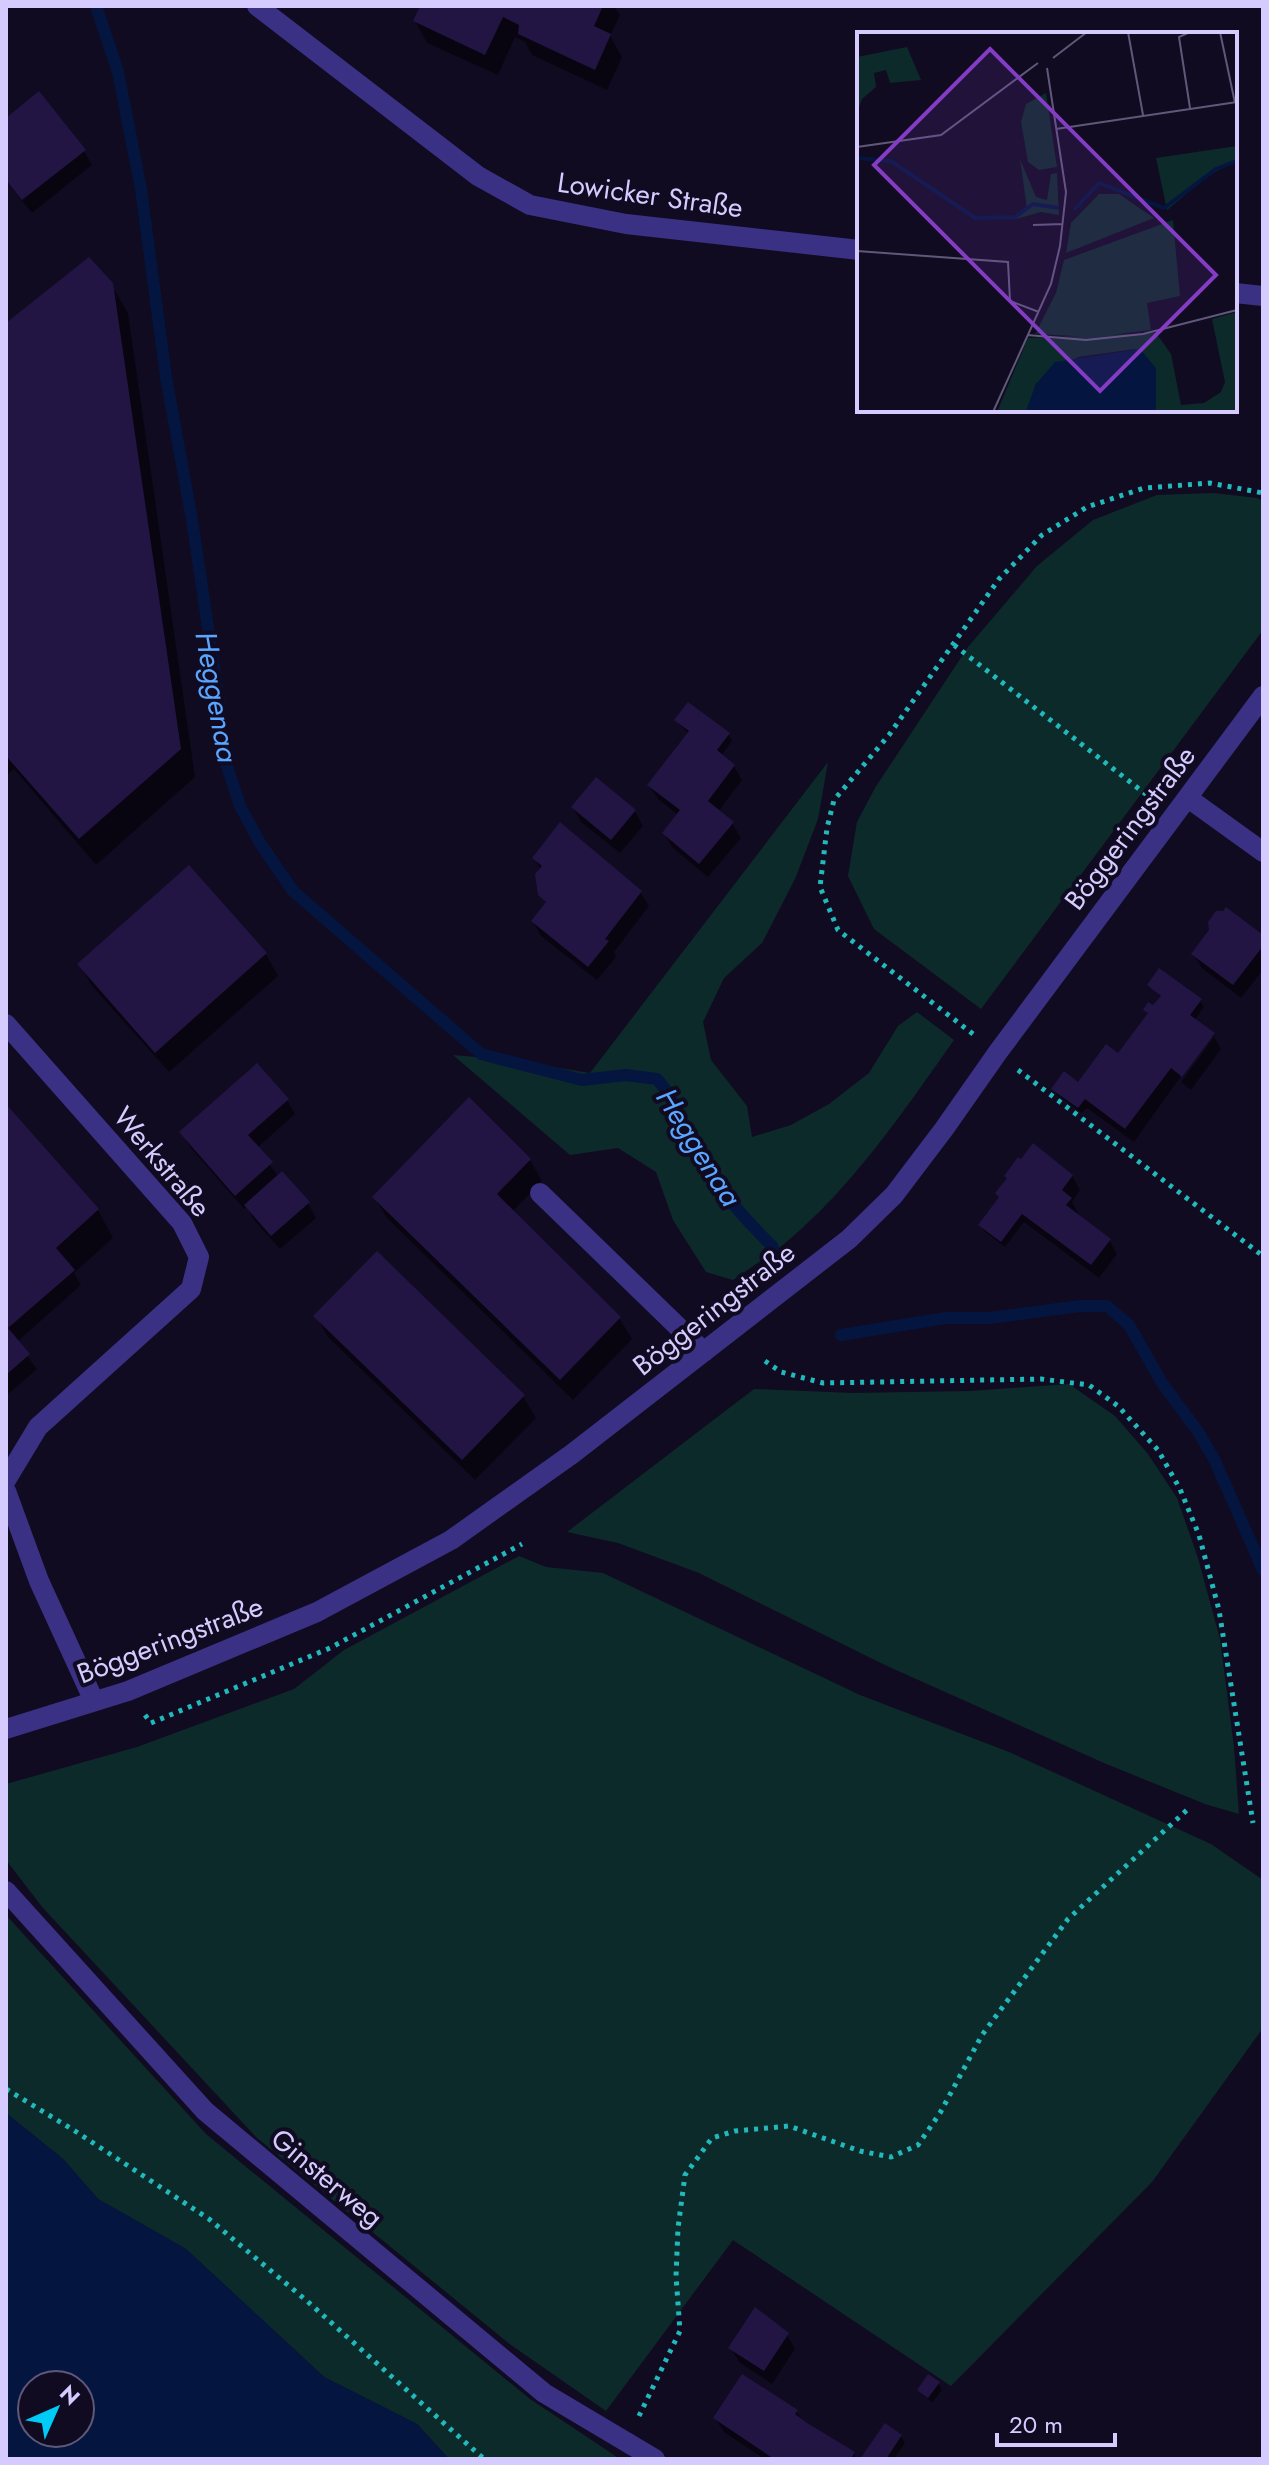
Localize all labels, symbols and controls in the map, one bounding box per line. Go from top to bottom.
inset map [857,32,1237,412]
street label: Lowicker Straße [555,162,745,228]
water label: Heggenaa [184,628,250,766]
street label: Böggeringstraße [1055,737,1205,919]
water label: Heggenaa [646,1079,753,1215]
street label: Werkstraße [104,1098,220,1226]
street label: Böggeringstraße [624,1232,804,1386]
street label: Böggeringstraße [71,1586,269,1694]
street label: Ginsterweg [262,2119,392,2237]
north arrow [16,2369,96,2449]
text: N [53,2377,88,2412]
scale bar [997,2397,1115,2447]
text: 20 m [1009,2407,1063,2442]

